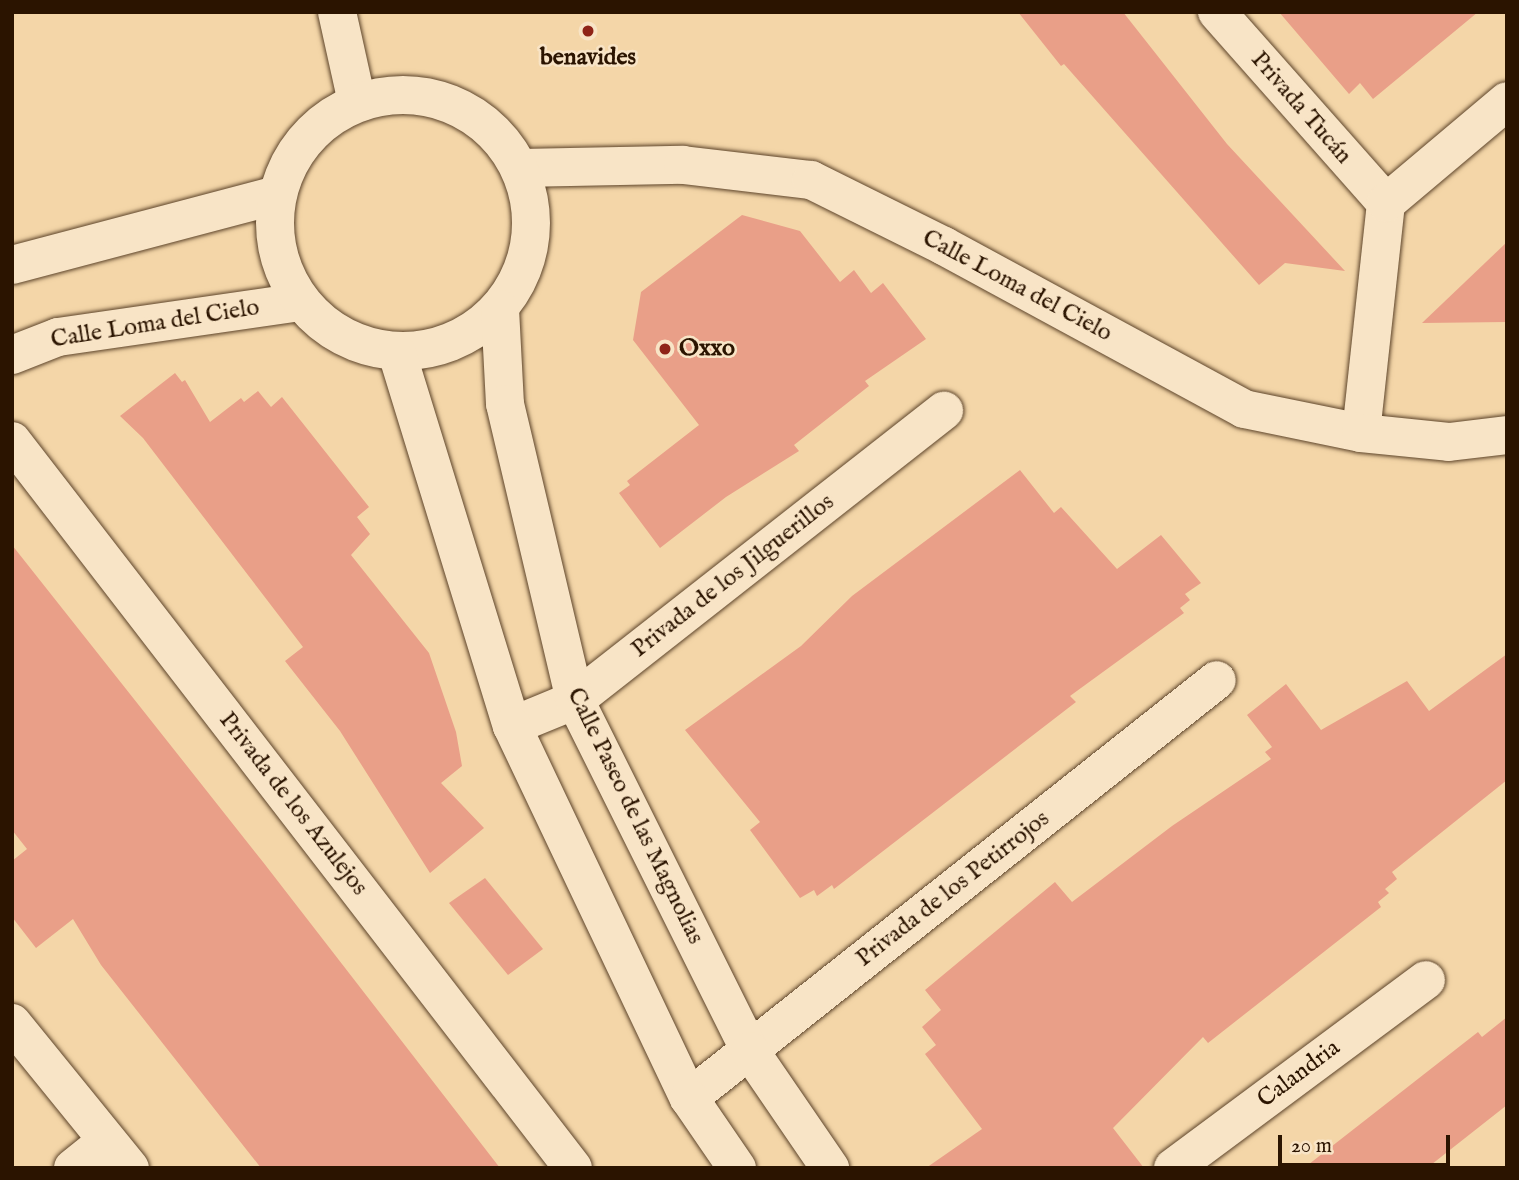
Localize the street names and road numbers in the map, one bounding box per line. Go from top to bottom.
street label: Privada Tucán [1244,46,1358,170]
street label: Calle Loma del Cielo [917,224,1117,348]
street label: Calle Loma del Cielo [49,293,261,355]
street label: Privada de los Jilguerillos [626,488,840,664]
street label: Calle Paseo de las Magnolias [560,683,710,949]
street label: Privada de los Azulejos [212,707,374,901]
street label: Privada de los Petirrojos [851,805,1055,973]
street label: Calandria [1252,1034,1346,1114]

